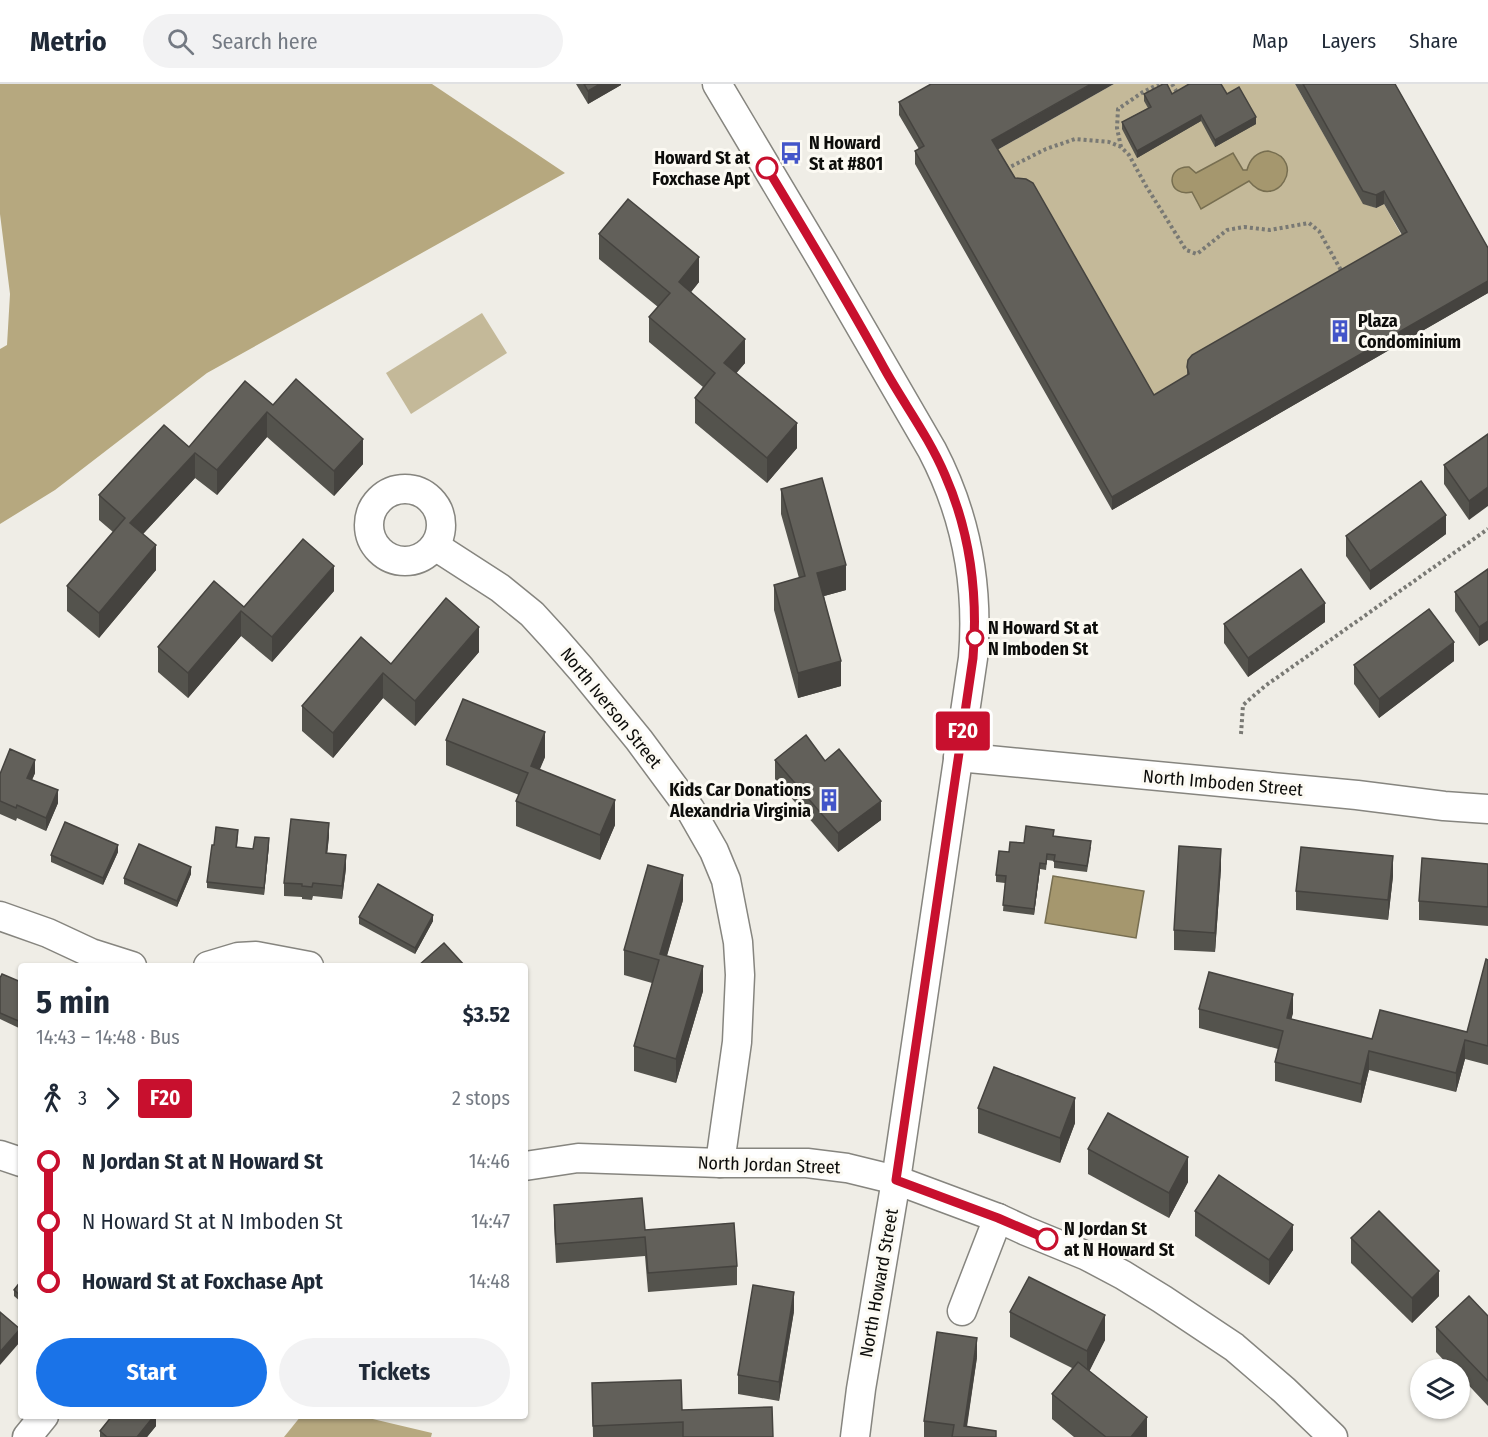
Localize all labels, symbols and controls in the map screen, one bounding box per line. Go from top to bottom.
search box [143,14,563,68]
text: Metrio [30,25,107,58]
icon: search [164,25,197,58]
text: Search here [212,28,318,55]
text: Map [1252,28,1288,54]
text: Layers [1321,28,1376,54]
text: Share [1409,28,1458,54]
place label: N Howard St at #801 [809,132,883,175]
bus stop icon: N Howard St at #801 [778,140,804,166]
place label: Howard St at Foxchase Apt [652,147,751,190]
marker: Howard St at Foxchase Apt [756,157,778,179]
place label: Plaza Condominium [1358,310,1461,353]
building icon: Plaza Condominium [1327,318,1353,344]
place label: N Howard St at N Imboden St [988,617,1099,660]
marker: N Howard St at N Imboden St [966,629,984,647]
street label: North Iverson Street [556,643,666,773]
line badge: F20 [928,712,998,750]
text: F20 [948,718,978,744]
street label: North Imboden Street [1142,765,1304,801]
place label: Kids Car Donations Alexandria Virginia [669,779,811,822]
building icon: Kids Car Donations Alexandria Virginia [816,787,842,813]
text: 5 min [36,982,110,1022]
text: $3.52 [463,1001,510,1028]
text: 14:43 – 14:48 · Bus [36,1025,180,1049]
icon: walk [36,1082,69,1115]
icon: forward [96,1082,129,1115]
text: F20 [150,1085,180,1111]
text: 3 [78,1086,87,1110]
text: 2 stops [452,1086,510,1110]
text: N Jordan St at N Howard St [82,1148,323,1175]
text: 14:46 [469,1149,510,1173]
street label: North Jordan Street [697,1152,841,1178]
street label: North Howard Street [855,1207,903,1359]
text: N Howard St at N Imboden St [82,1208,343,1235]
text: 14:47 [471,1209,510,1233]
place label: N Jordan St at N Howard St [1064,1218,1175,1261]
marker: N Jordan St at N Howard St [1036,1228,1058,1250]
text: Howard St at Foxchase Apt [82,1268,323,1295]
text: 14:48 [469,1269,510,1293]
button: Start [36,1338,267,1407]
button: Tickets [279,1338,510,1407]
map controls [1410,1359,1470,1419]
button: layers [1410,1359,1470,1419]

